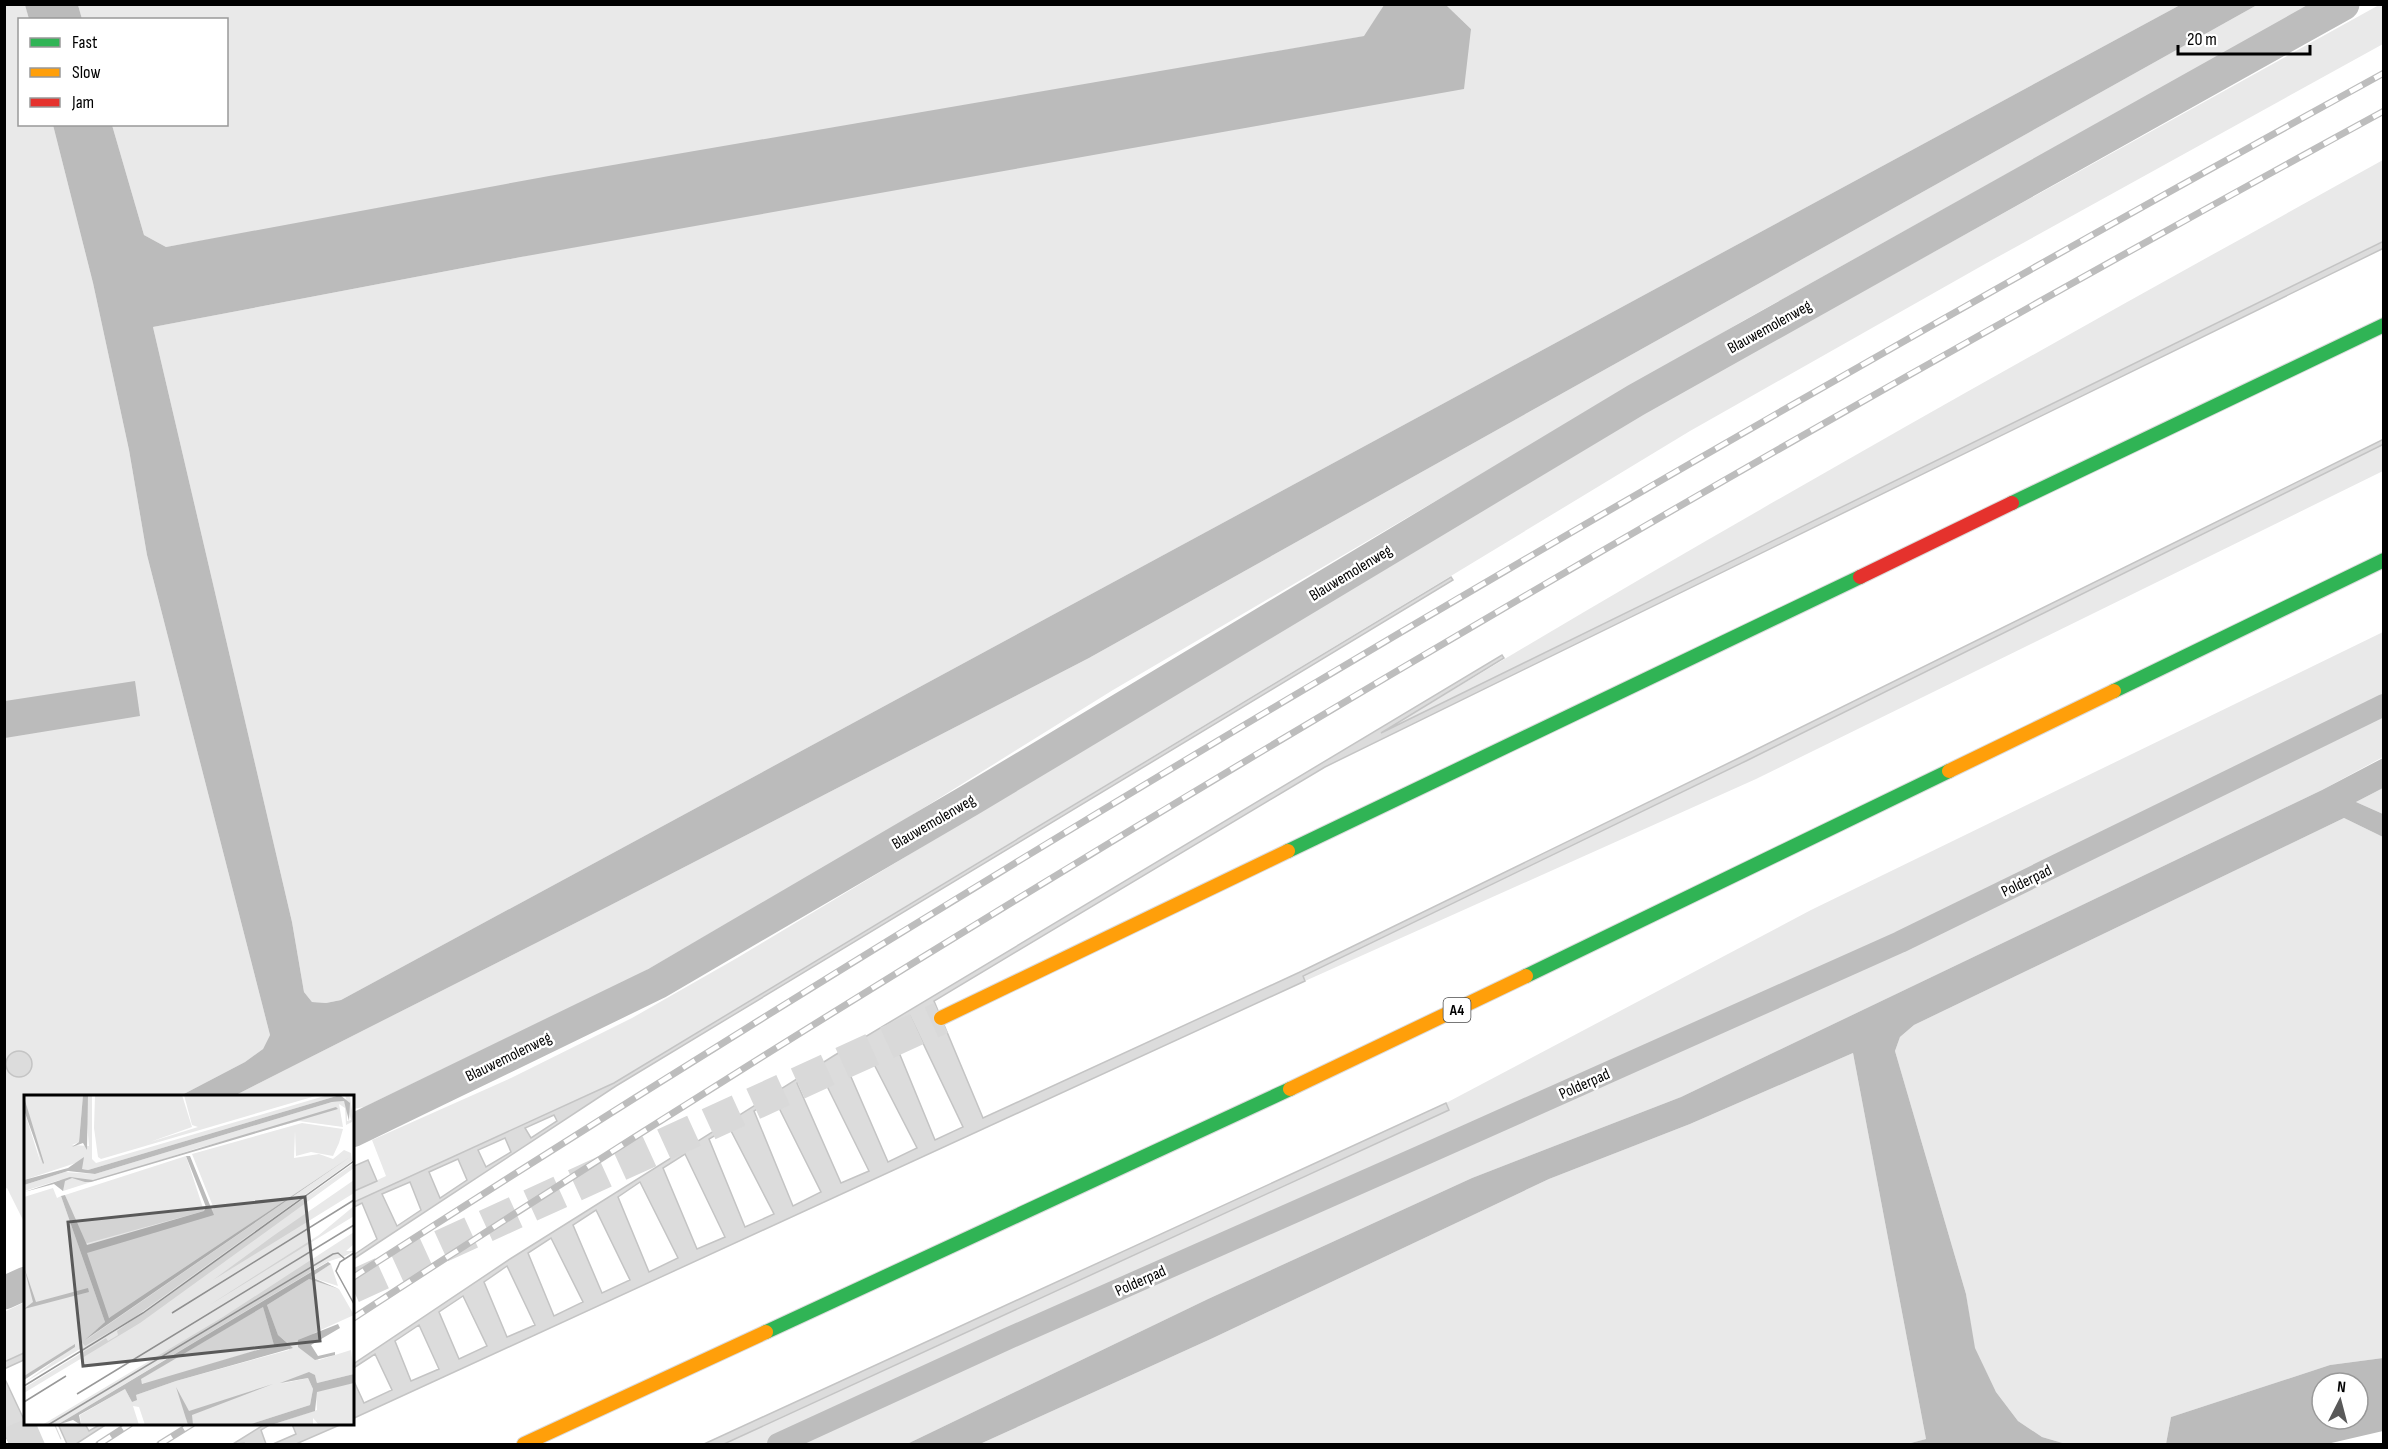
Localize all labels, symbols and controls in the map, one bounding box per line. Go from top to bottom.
legend [18,18,228,126]
scale bar [2178,18,2310,56]
text: 20 m [2187,29,2217,50]
text: Fast [72,32,98,53]
text: Slow [72,62,101,83]
text: Jam [71,92,94,113]
street label: Blauwemolenweg [1724,296,1815,358]
street label: Blauwemolenweg [1306,541,1396,605]
street label: Blauwemolenweg [889,791,979,854]
street label: Polderpad [1998,861,2055,902]
road number: A4 [1444,998,1470,1022]
street label: Blauwemolenweg [463,1028,555,1086]
street label: Polderpad [1556,1065,1613,1104]
inset map [24,1095,354,1425]
street label: Polderpad [1112,1262,1169,1301]
north arrow [2310,1371,2370,1431]
text: N [2336,1378,2347,1397]

